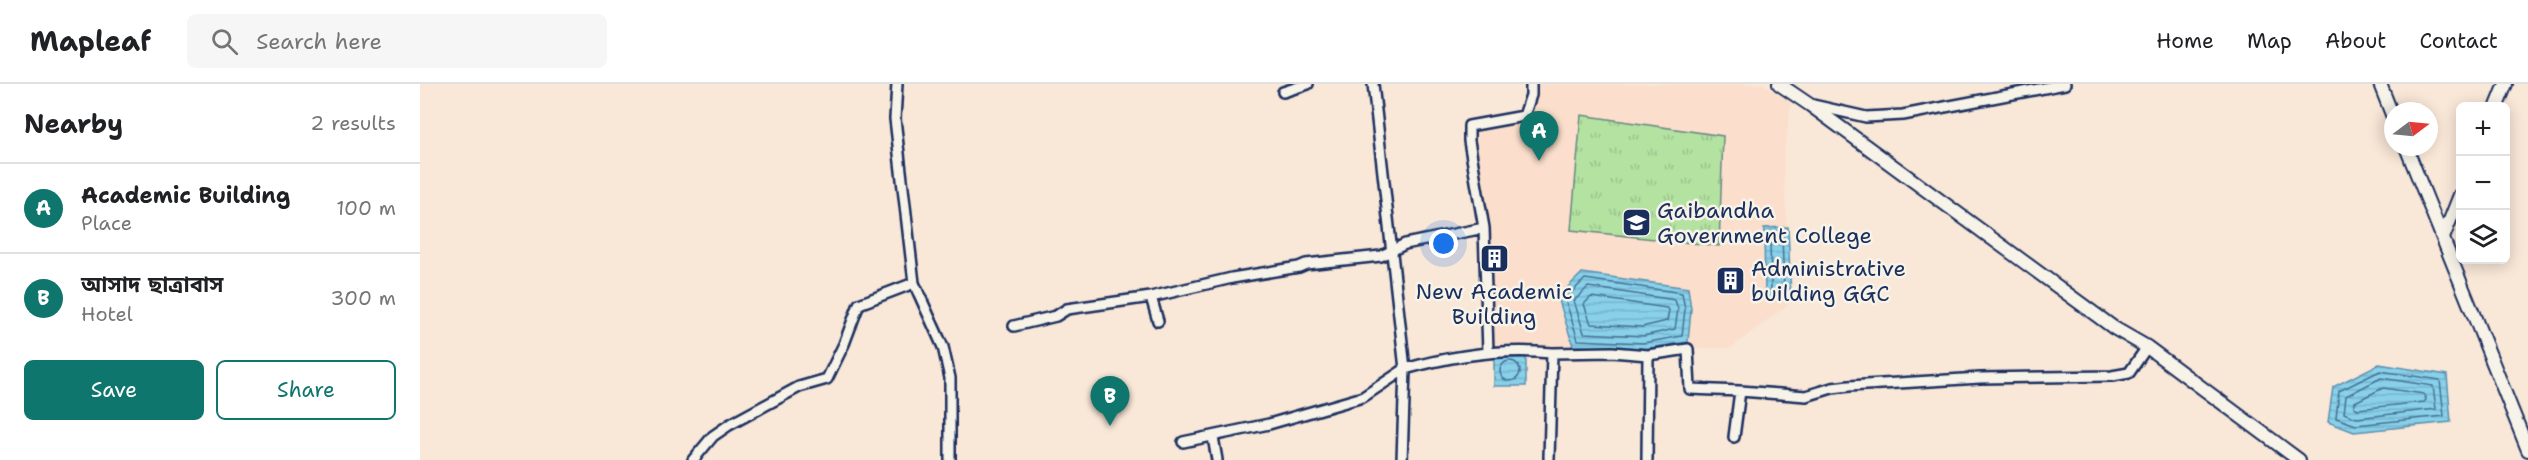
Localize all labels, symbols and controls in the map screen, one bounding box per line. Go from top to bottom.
search box [187,14,607,68]
text: Mapleaf [30,22,151,60]
icon: search [208,25,241,58]
text: Search here [256,27,382,56]
text: Home [2156,27,2214,55]
text: Map [2247,27,2292,55]
text: About [2325,27,2386,55]
text: Contact [2419,27,2498,55]
north arrow [2384,102,2438,156]
map controls [2456,102,2510,264]
button: + [2456,102,2510,156]
text: Nearby [24,106,123,141]
text: 2 results [310,110,396,136]
pin: A [1520,112,1558,161]
button: − [2456,156,2510,210]
text: Academic Building [81,181,290,210]
text: A [36,195,51,221]
text: 100 m [336,195,396,221]
place label: Gaibandha Government College [1657,196,1872,250]
school or university icon: Gaibandha Government College [1620,207,1652,239]
text: Place [81,210,132,236]
button: layers [2456,210,2510,264]
your location [1429,229,1458,258]
building icon: New Academic Building [1478,243,1510,275]
place label: Administrative building GGC [1751,254,1906,308]
building icon: Administrative building GGC [1714,265,1746,297]
text: আসাদ ছাত্রাবাস [81,270,223,299]
place label: New Academic Building [1415,277,1573,331]
text: B [37,285,50,311]
text: 300 m [330,285,396,311]
text: Hotel [81,301,133,327]
button: Save [24,360,204,420]
button: Share [216,360,396,420]
pin: B [1090,376,1130,426]

